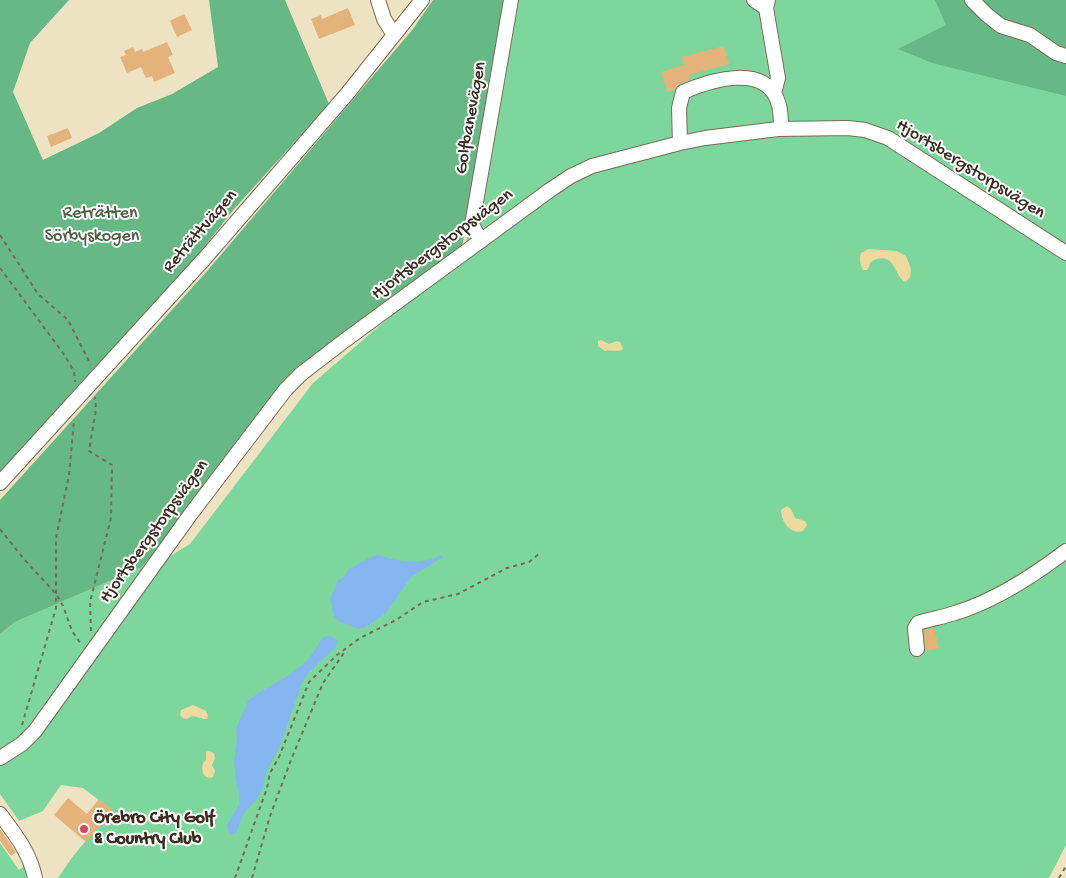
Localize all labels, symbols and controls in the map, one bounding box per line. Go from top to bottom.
street label: Golfbanevägen [452,60,492,176]
street label: Hjortsbergstorpsvägen [891,115,1049,225]
street label: Hjortsbergstorpsvägen [368,185,518,305]
street label: Reträttvägen [159,186,243,278]
park label: Reträtten [63,203,137,225]
park label: Sörbyskogen [45,226,139,248]
street label: Hjortsbergstorpsvägen [96,456,214,608]
place label: Örebro City Golf & Country Club [94,808,214,851]
marker: Örebro City Golf & Country Club [78,823,90,835]

